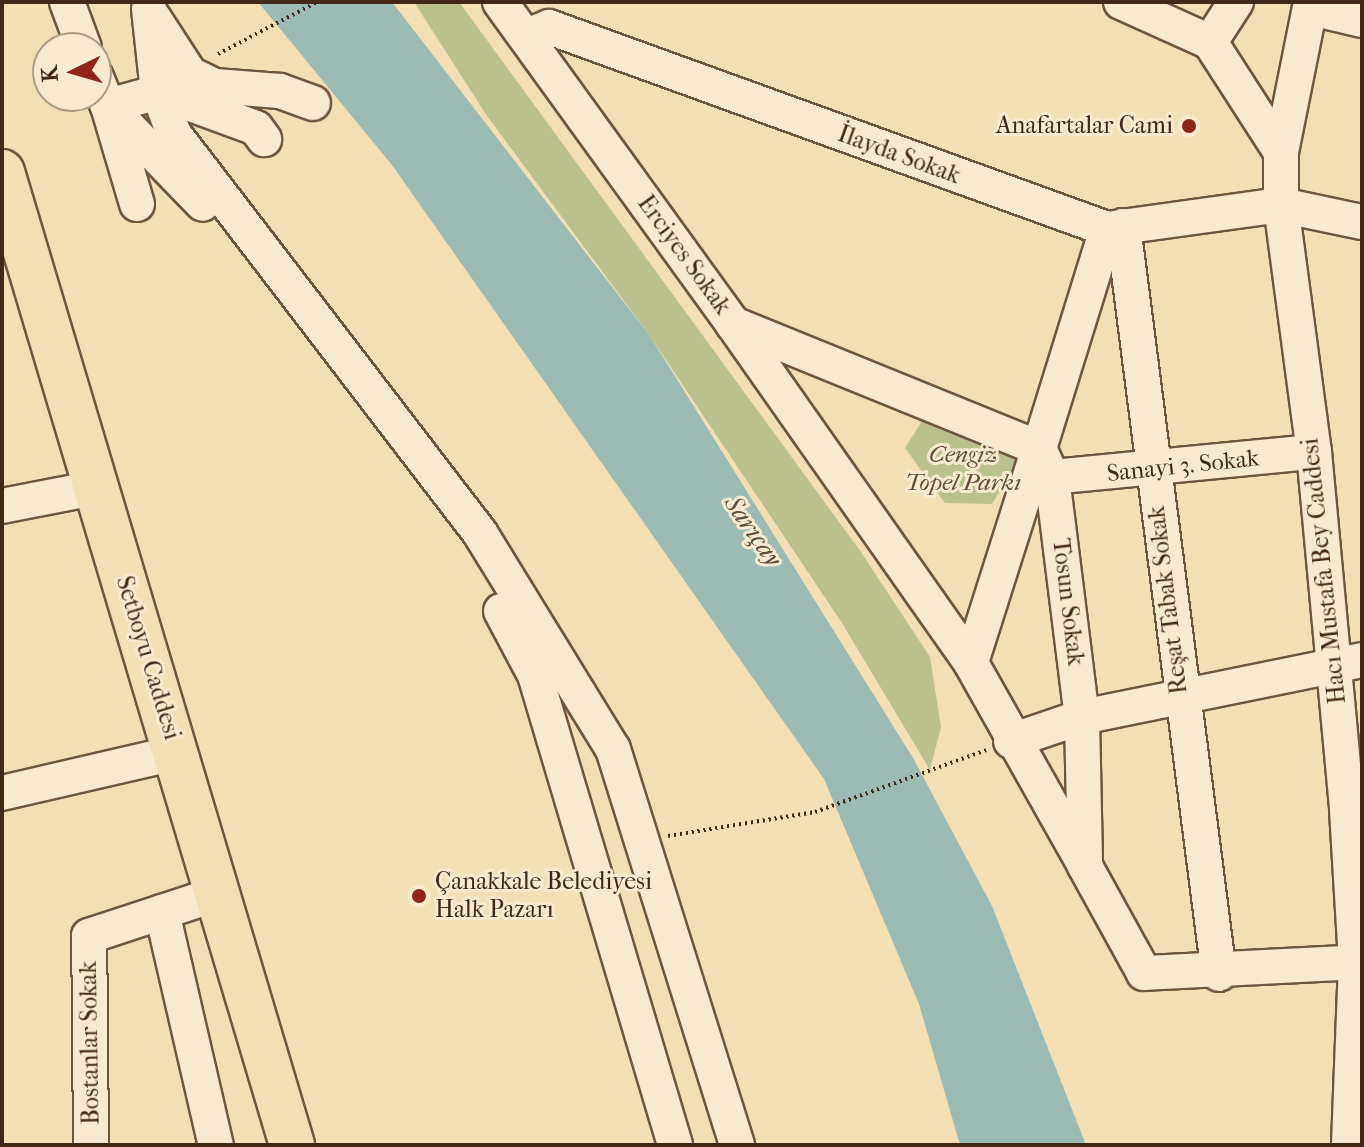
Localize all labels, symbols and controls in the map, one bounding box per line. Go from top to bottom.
north arrow [32,32,112,112]
text: K [36,65,64,83]
place label: Anafartalar Cami [996,112,1173,140]
marker: Anafartalar Cami [1180,117,1198,135]
street label: İlayda Sokak [834,120,964,190]
street label: Erciyes Sokak [631,190,737,320]
street label: Hacı Mustafa Bey Caddesi [1296,437,1352,705]
park label: Cengiz Topel Parkı [905,441,1021,497]
street label: Sanayi 3. Sokak [1106,444,1260,488]
water label: Sarıçay [717,489,789,573]
street label: Reşat Tabak Sokak [1142,504,1194,696]
street label: Tosun Sokak [1046,537,1090,667]
street label: Setboyu Caddesi [109,573,187,743]
place label: Çanakkale Belediyesi Halk Pazarı [435,868,652,924]
marker: Çanakkale Belediyesi Halk Pazarı [410,887,428,905]
street label: Bostanlar Sokak [74,961,106,1125]

